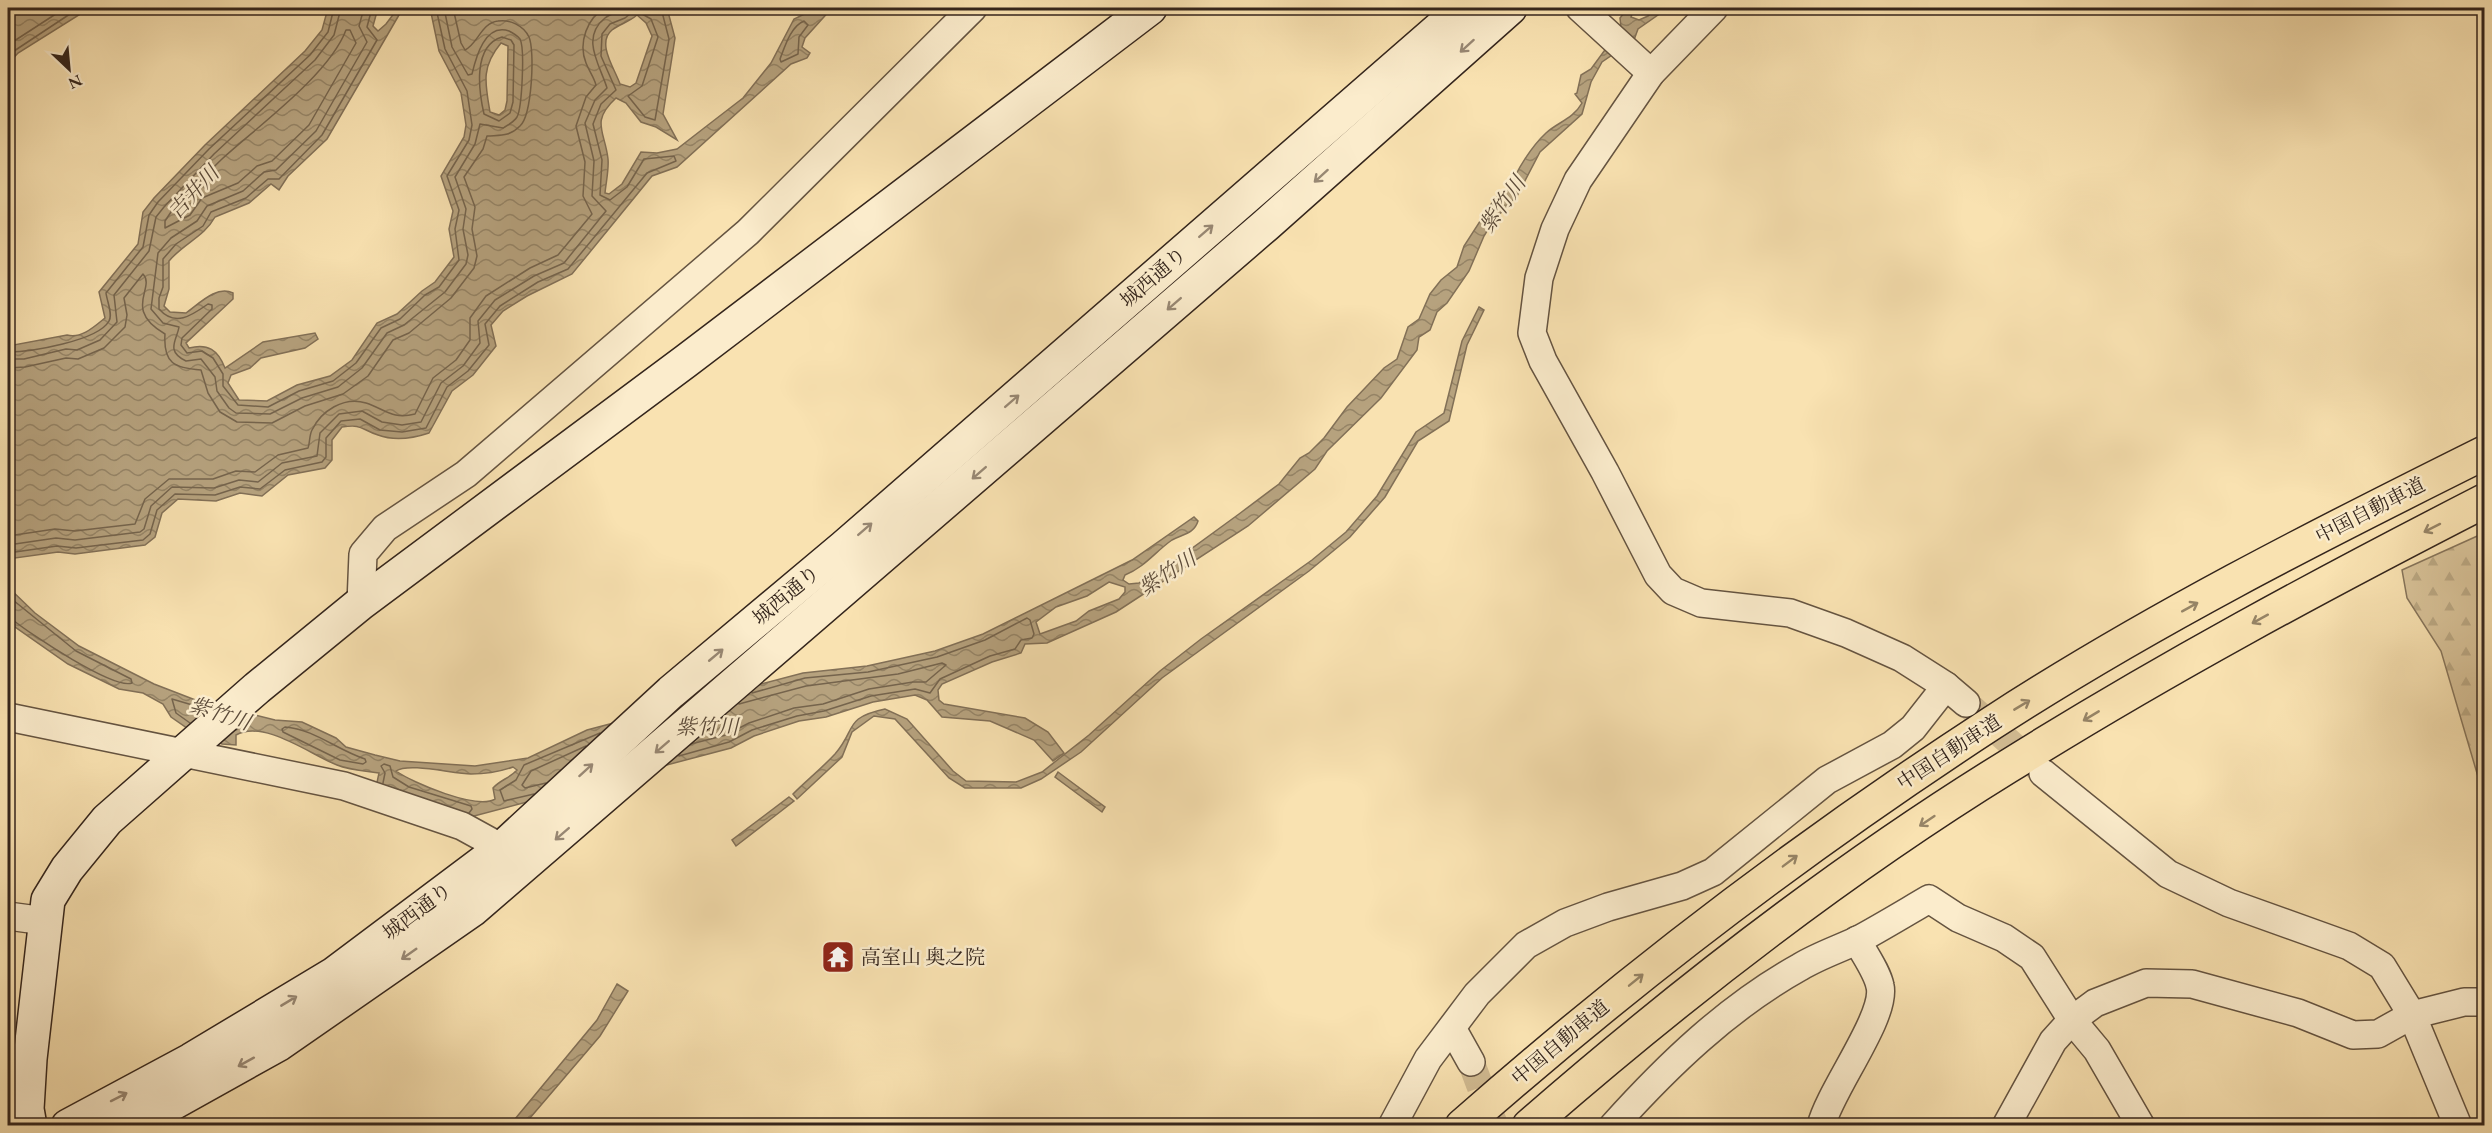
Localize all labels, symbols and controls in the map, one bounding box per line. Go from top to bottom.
north arrow [39,39,99,99]
one-way arrow [1459,39,1474,53]
text: N [65,70,86,94]
water label: 吉井川 [162,158,226,224]
one-way arrow [1314,169,1329,183]
water label: 紫竹川 [1473,169,1532,238]
one-way arrow [1198,224,1213,238]
street label: 城西通り [1114,241,1192,313]
one-way arrow [1167,297,1182,311]
one-way arrow [1004,394,1020,407]
one-way arrow [972,466,987,480]
street label: 中国自動車道 [2311,471,2429,549]
one-way arrow [857,522,872,536]
one-way arrow [2424,522,2442,534]
water label: 紫竹川 [1133,543,1202,601]
street label: 城西通り [747,559,825,631]
one-way arrow [2181,601,2198,613]
one-way arrow [2252,613,2269,625]
one-way arrow [708,648,724,661]
water label: 紫竹川 [186,690,256,736]
one-way arrow [2013,699,2030,711]
street label: 中国自動車道 [1892,708,2006,796]
one-way arrow [2083,711,2100,723]
water label: 紫竹川 [676,713,740,740]
one-way arrow [655,740,670,754]
one-way arrow [579,763,594,777]
one-way arrow [1919,815,1935,827]
one-way arrow [554,826,570,840]
one-way arrow [1782,855,1798,867]
street label: 城西通り [377,877,457,945]
temple icon: 高室山 奥之院 [820,939,856,975]
place label: 高室山 奥之院 [861,944,985,970]
one-way arrow [401,948,417,960]
one-way arrow [1627,973,1643,986]
street label: 中国自動車道 [1506,993,1614,1091]
one-way arrow [280,995,297,1007]
one-way arrow [238,1056,255,1068]
one-way arrow [110,1091,128,1102]

